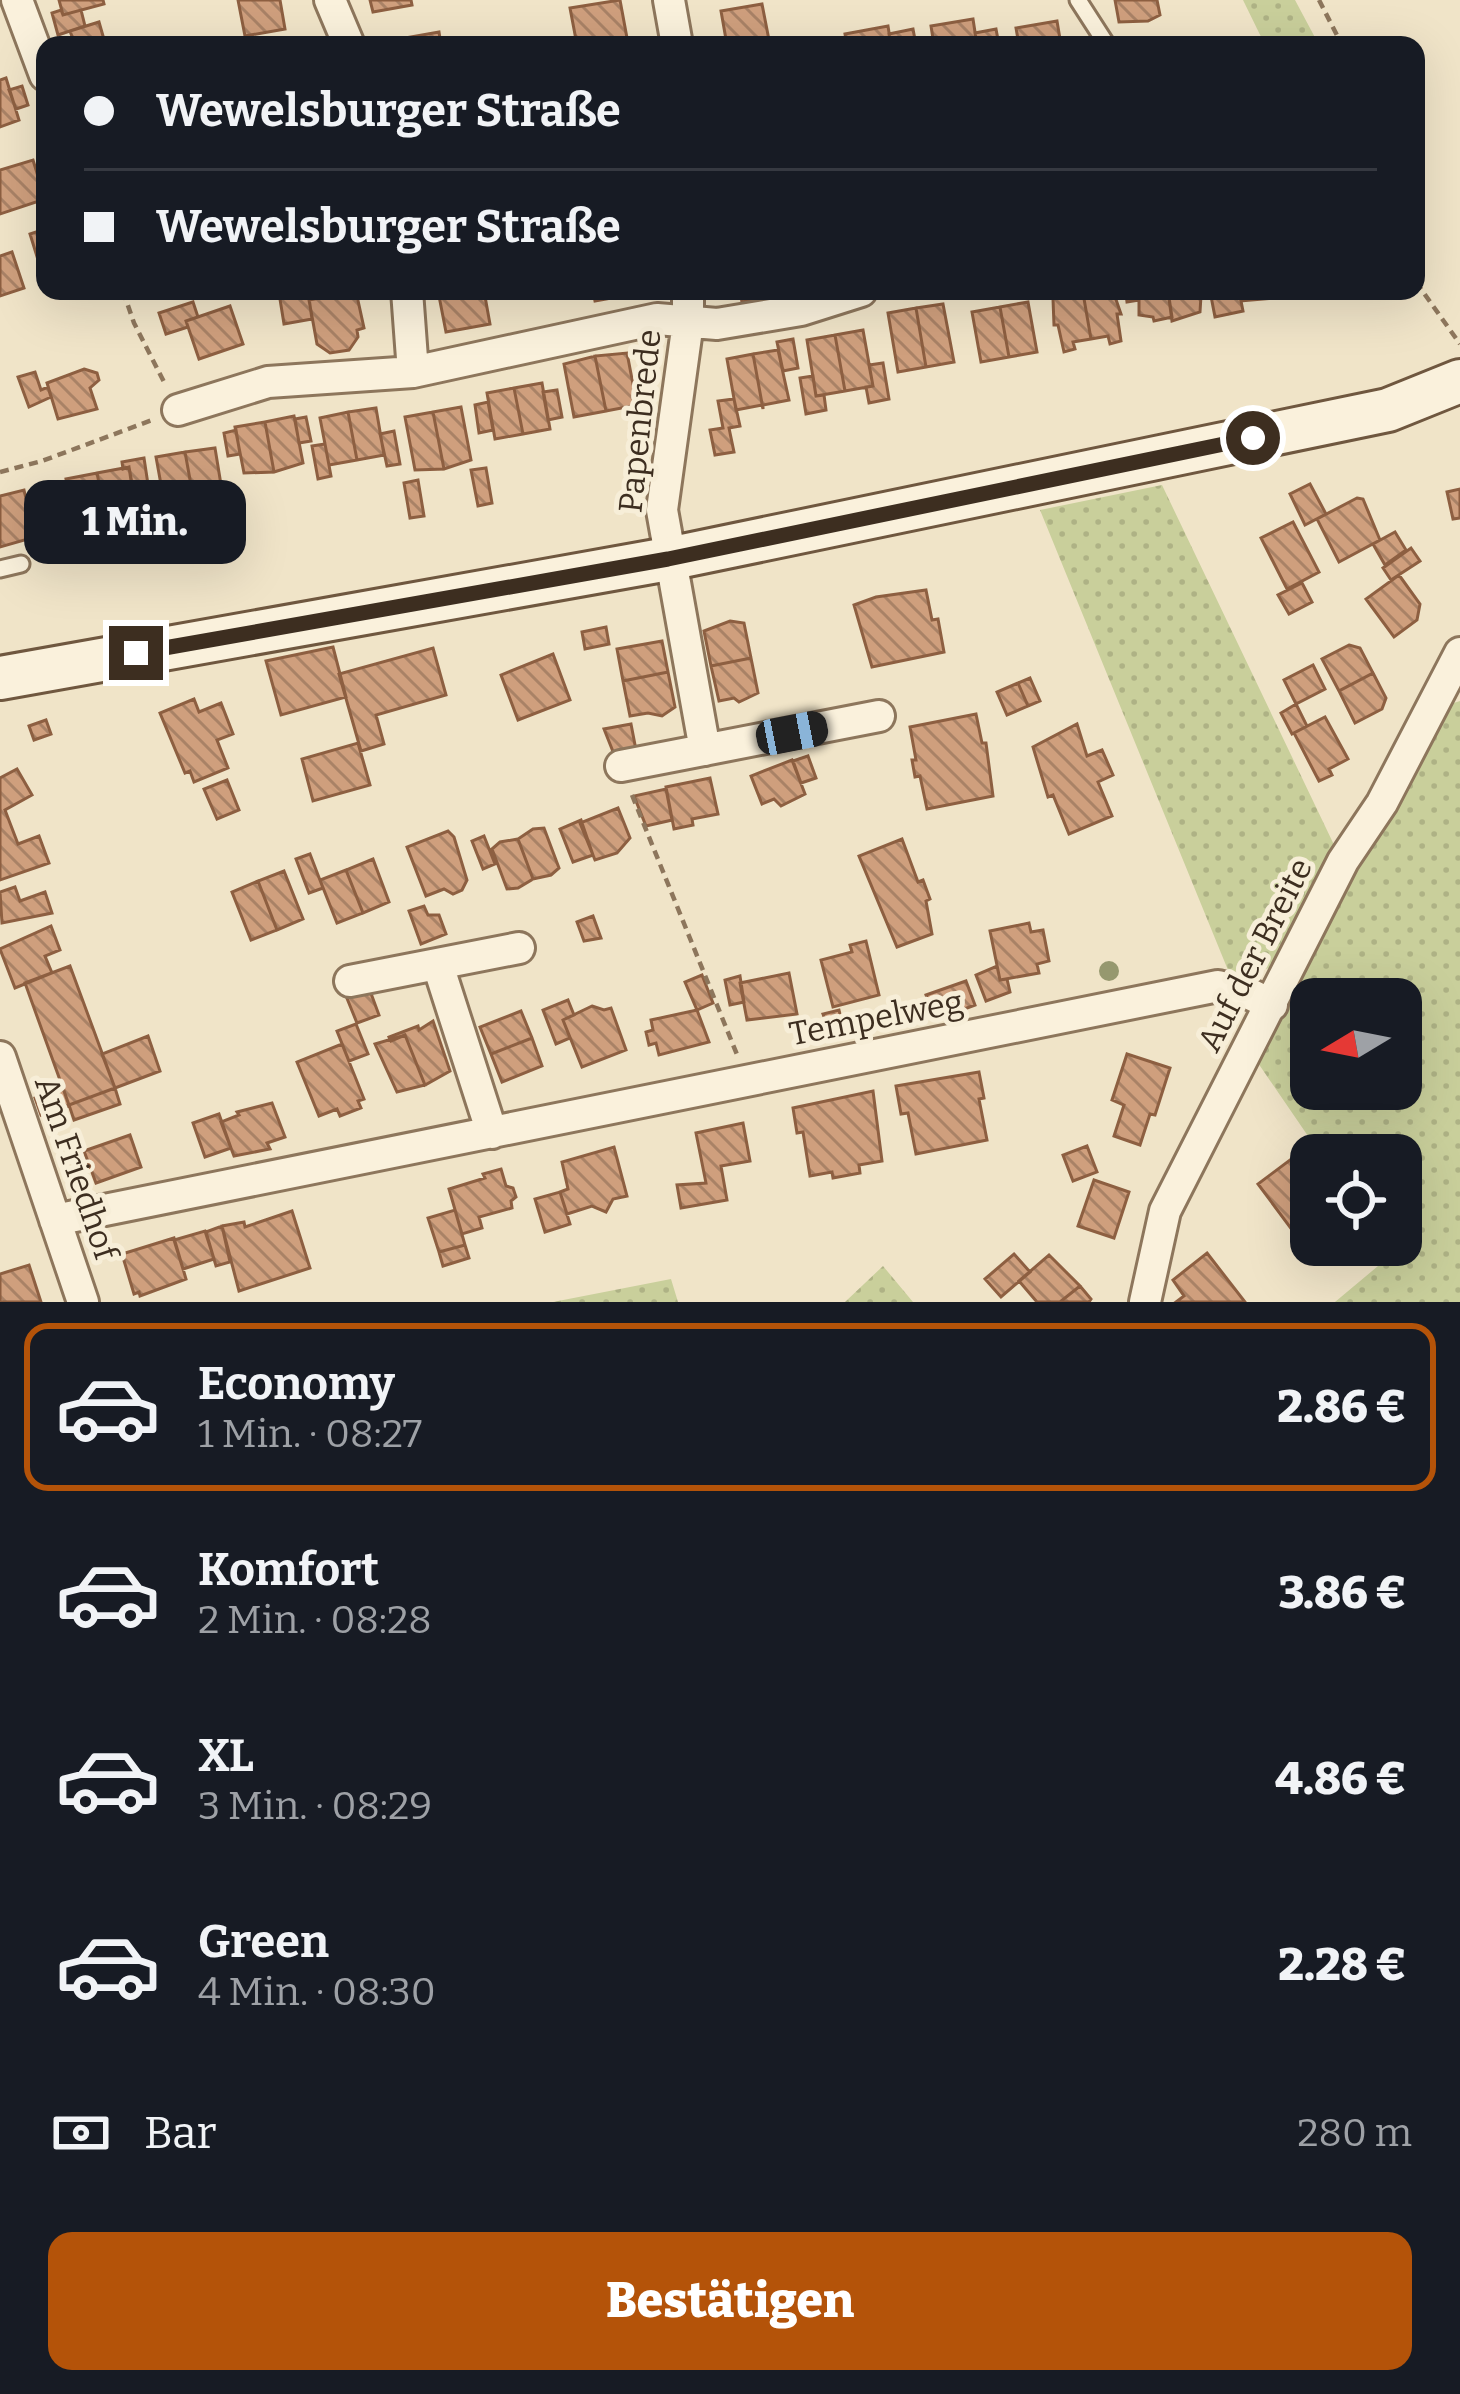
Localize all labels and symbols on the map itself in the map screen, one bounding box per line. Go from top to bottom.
street label: Papenbrede [610,327,670,515]
route start [1226,411,1280,465]
callout: 1 Min. [25,479,247,563]
route end [109,626,163,680]
car [753,708,831,758]
street label: Auf der Breite [1189,852,1321,1058]
north arrow [1290,978,1422,1110]
street label: Tempelweg [786,982,966,1054]
street label: Am Friedhof [26,1071,127,1267]

